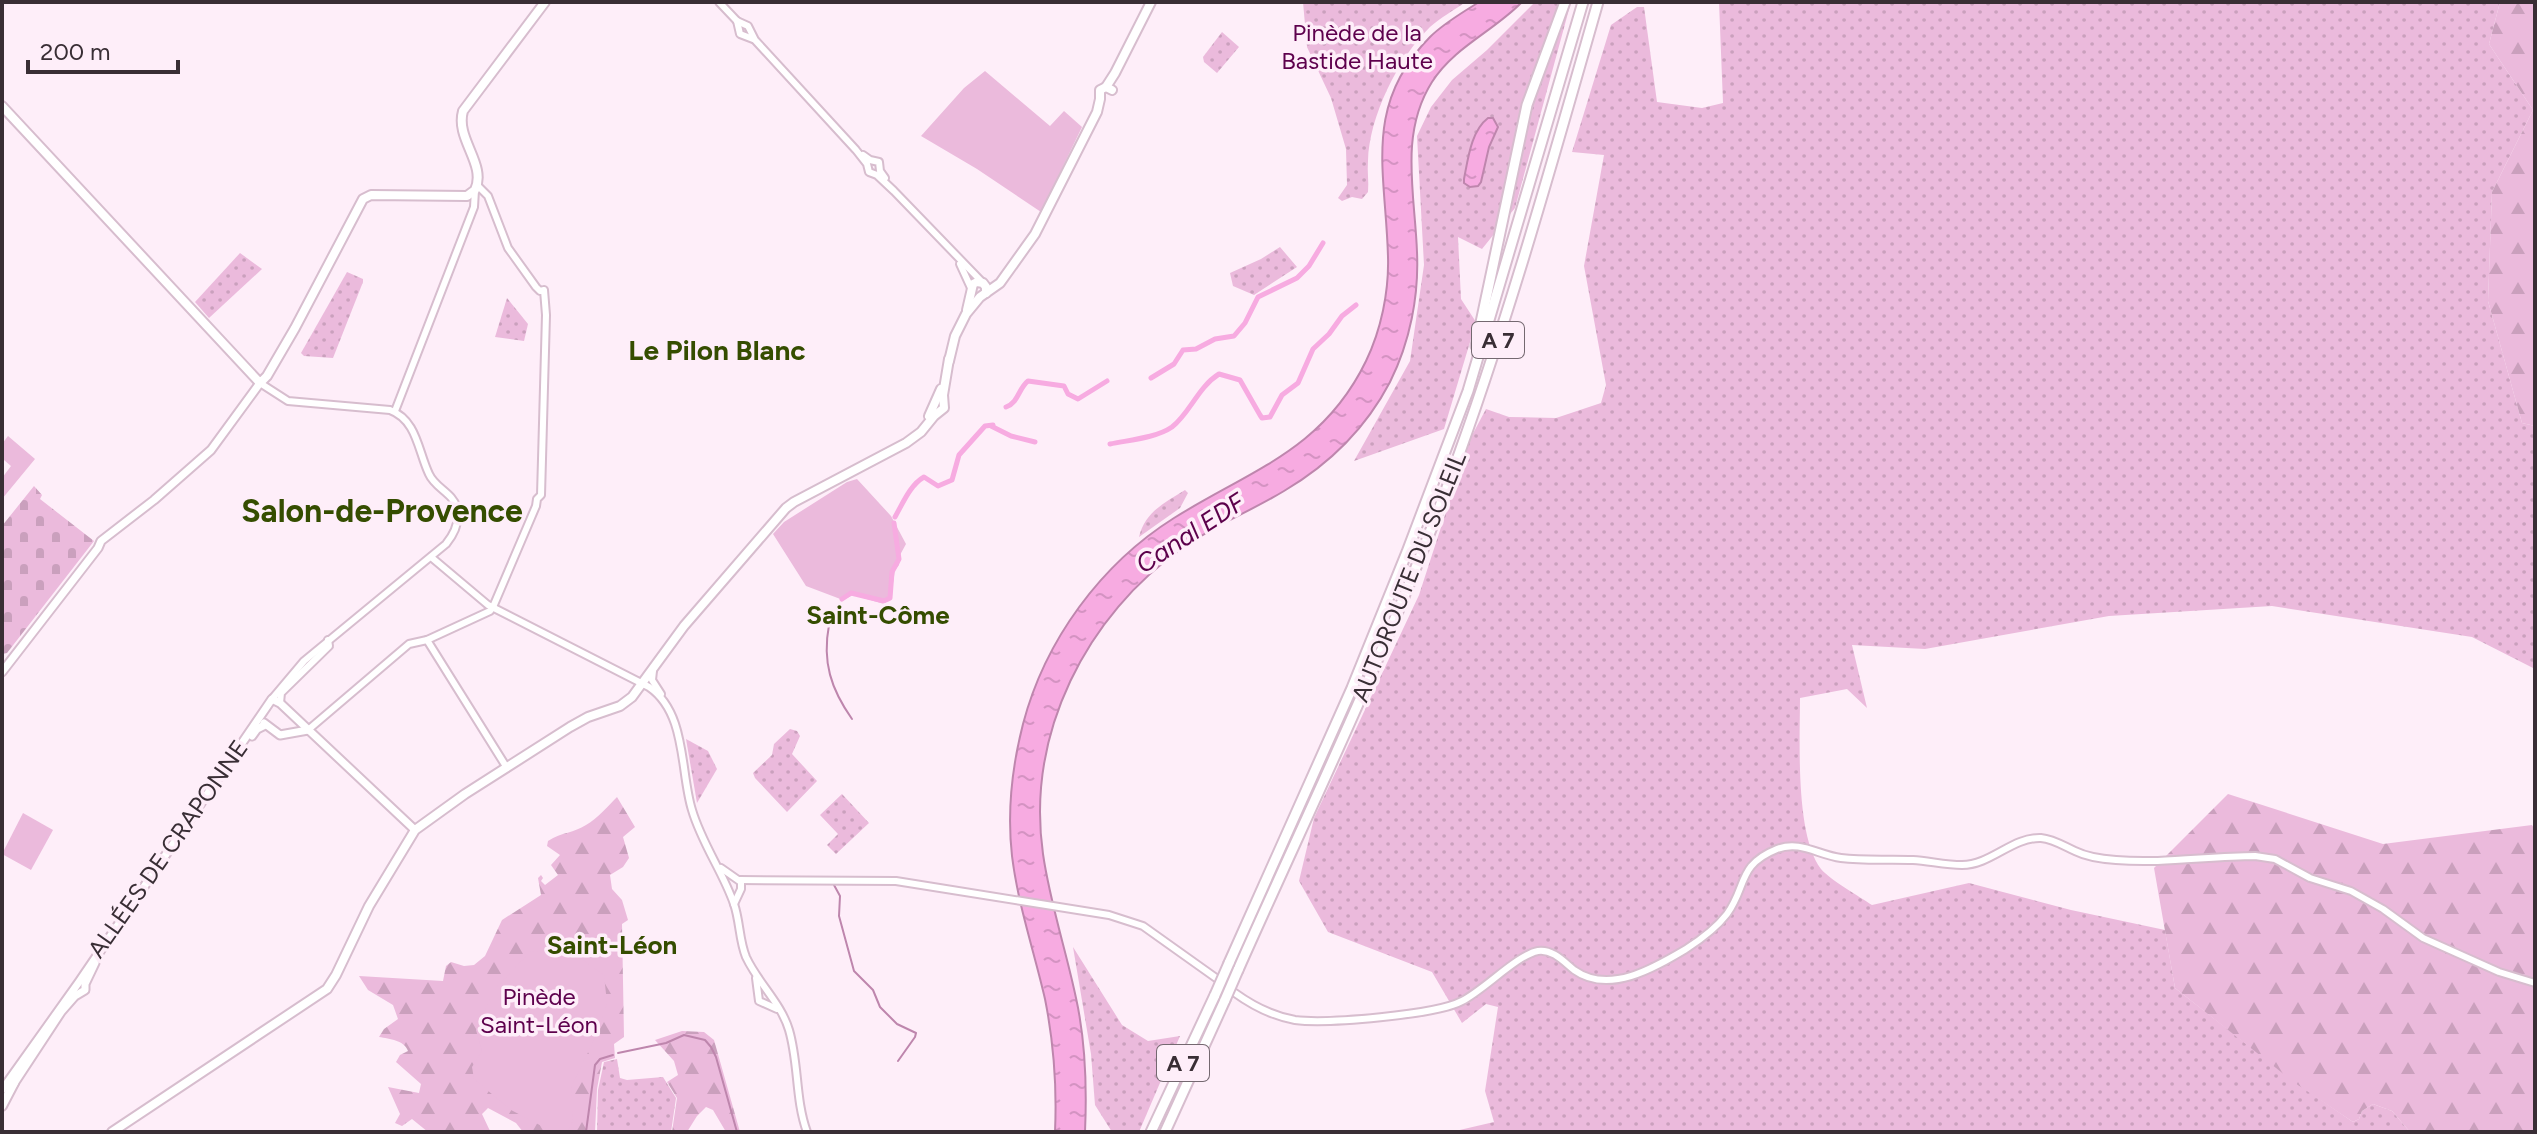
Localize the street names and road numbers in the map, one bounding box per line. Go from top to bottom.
road number: A 7 [1472,322,1524,358]
street label: AUTOROUTE DU SOLEIL [1345,447,1472,706]
street label: ALLÉES DE CRAPONNE [81,734,254,963]
road number: A 7 [1157,1045,1209,1081]

